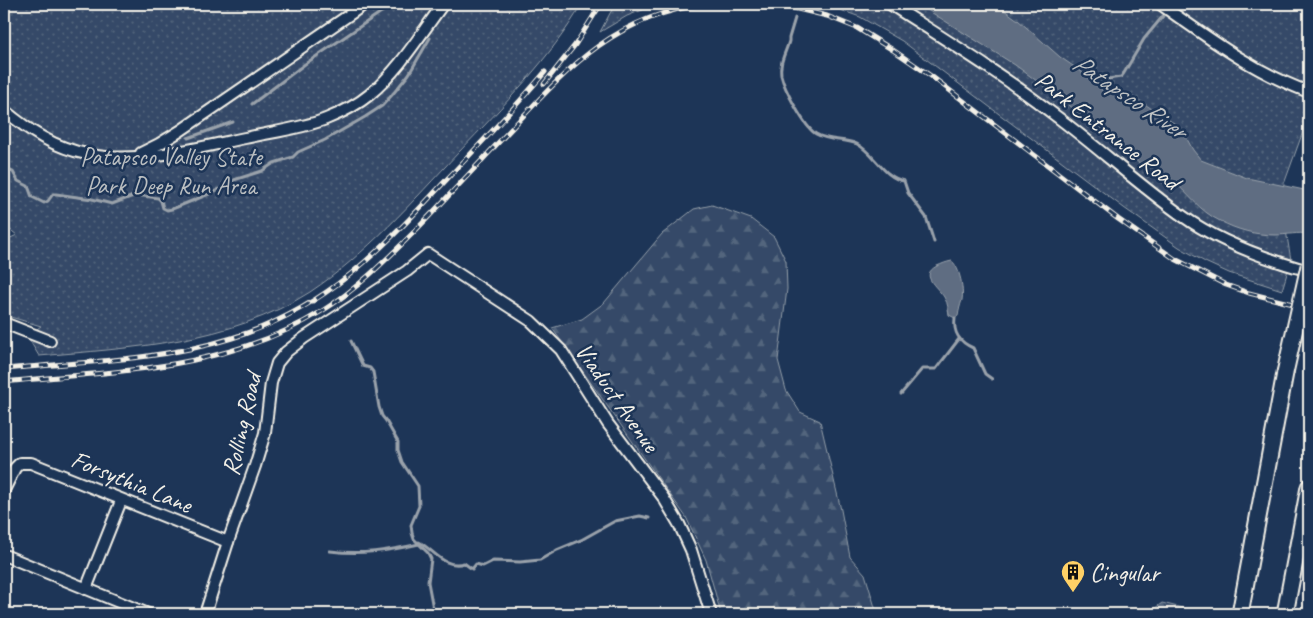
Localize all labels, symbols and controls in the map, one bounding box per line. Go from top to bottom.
water label: Patapsco River [1067,46,1197,149]
street label: Park Entrance Road [1028,64,1190,200]
park label: Patapsco Valley State Park Deep Run Area [80,141,264,202]
street label: Viaduct Avenue [568,337,668,460]
street label: Rolling Road [215,366,270,479]
street label: Forsythia Lane [67,443,198,521]
place label: Cingular [1090,557,1162,589]
building icon: Cingular [1060,559,1086,593]

